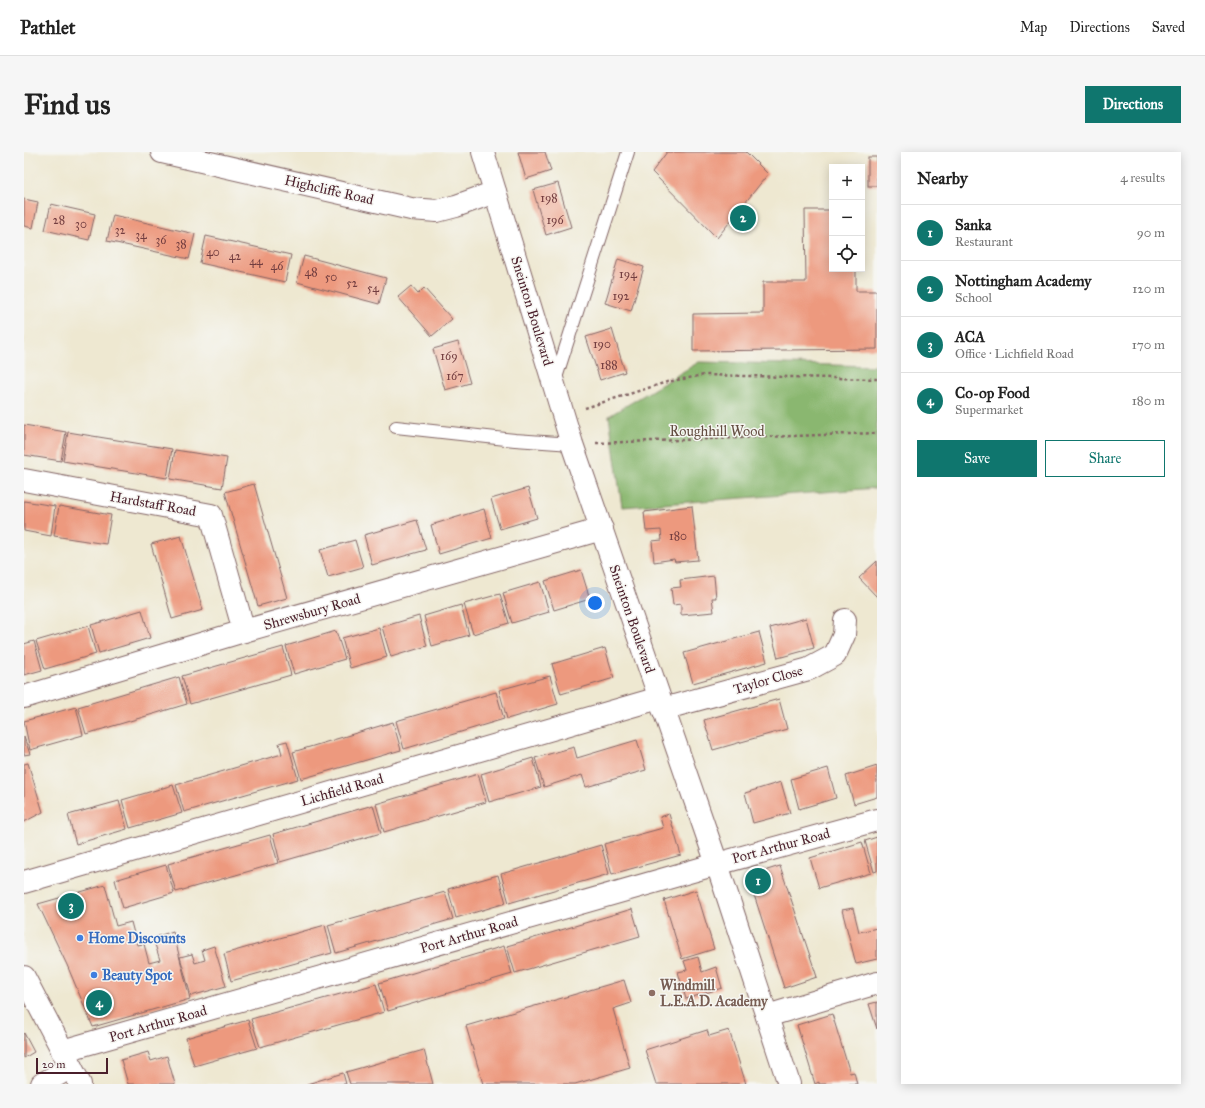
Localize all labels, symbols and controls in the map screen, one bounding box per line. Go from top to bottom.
text: Pathlet [20,16,76,39]
text: Map [1020,19,1047,36]
text: Directions [1069,19,1130,36]
text: Saved [1152,19,1185,36]
button: Directions [1085,86,1181,123]
text: Find us [24,87,110,122]
map controls [829,164,865,272]
button: + [829,164,865,200]
text: Nearby [917,168,968,189]
text: 4 results [1120,170,1165,186]
street label: Highcliffe Road [283,171,375,209]
house number: 198 [540,191,558,205]
button: − [829,200,865,236]
pin: 2 [730,203,756,233]
house number: 28 [53,213,65,227]
house number: 196 [546,213,564,227]
text: Sanka [955,216,991,234]
house number: 30 [75,217,87,231]
house number: 32 [115,223,125,237]
text: 1 [927,225,933,241]
text: 90 m [1137,225,1165,241]
house number: 34 [135,228,147,242]
house number: 36 [156,233,167,247]
text: Restaurant [955,234,1013,250]
button: locate [829,236,865,272]
house number: 38 [175,237,187,251]
house number: 40 [206,245,220,259]
house number: 42 [229,249,241,263]
house number: 44 [249,254,263,268]
street label: Sneinton Boulevard [507,254,557,368]
house number: 46 [271,259,284,273]
house number: 48 [304,265,318,279]
house number: 194 [619,267,637,281]
house number: 50 [325,270,337,284]
text: Nottingham Academy [955,272,1091,290]
house number: 52 [346,276,358,290]
house number: 54 [367,281,379,295]
text: 2 [927,281,933,297]
text: 120 m [1132,281,1165,297]
house number: 192 [612,289,630,303]
text: School [955,290,992,306]
text: ACA [955,328,985,346]
house number: 190 [593,337,611,351]
text: 3 [927,337,933,353]
text: 170 m [1132,337,1165,353]
text: Office · Lichfield Road [955,346,1074,362]
house number: 169 [440,349,458,363]
house number: 188 [600,358,618,372]
house number: 167 [446,369,464,383]
text: Co-op Food [955,384,1030,402]
text: 4 [926,393,934,409]
text: 180 m [1132,393,1165,409]
text: Supermarket [955,402,1023,418]
park label: Roughhill Wood [670,423,764,440]
button: Save [917,440,1037,477]
button: Share [1045,440,1165,477]
street label: Hardstaff Road [108,488,198,520]
house number: 180 [669,529,687,543]
street label: Sneinton Boulevard [605,562,659,676]
street label: Shrewsbury Road [262,590,362,634]
your location [585,593,605,613]
street label: Taylor Close [731,662,805,698]
street label: Lichfield Road [299,770,385,810]
street label: Port Arthur Road [730,825,832,867]
pin: 1 [745,866,771,896]
pin: 3 [58,891,84,921]
street label: Port Arthur Road [418,913,520,957]
place label: Home Discounts [88,930,186,947]
marker: Home Discounts [75,933,85,943]
place label: Beauty Spot [102,967,172,985]
marker: Beauty Spot [89,970,99,980]
place label: Windmill L.E.A.D. Academy [660,977,769,1011]
pin: 4 [86,988,112,1018]
marker: Windmill L.E.A.D. Academy [647,988,657,998]
street label: Port Arthur Road [107,1002,209,1046]
scale bar [36,1056,108,1075]
text: 20 m [42,1058,65,1071]

